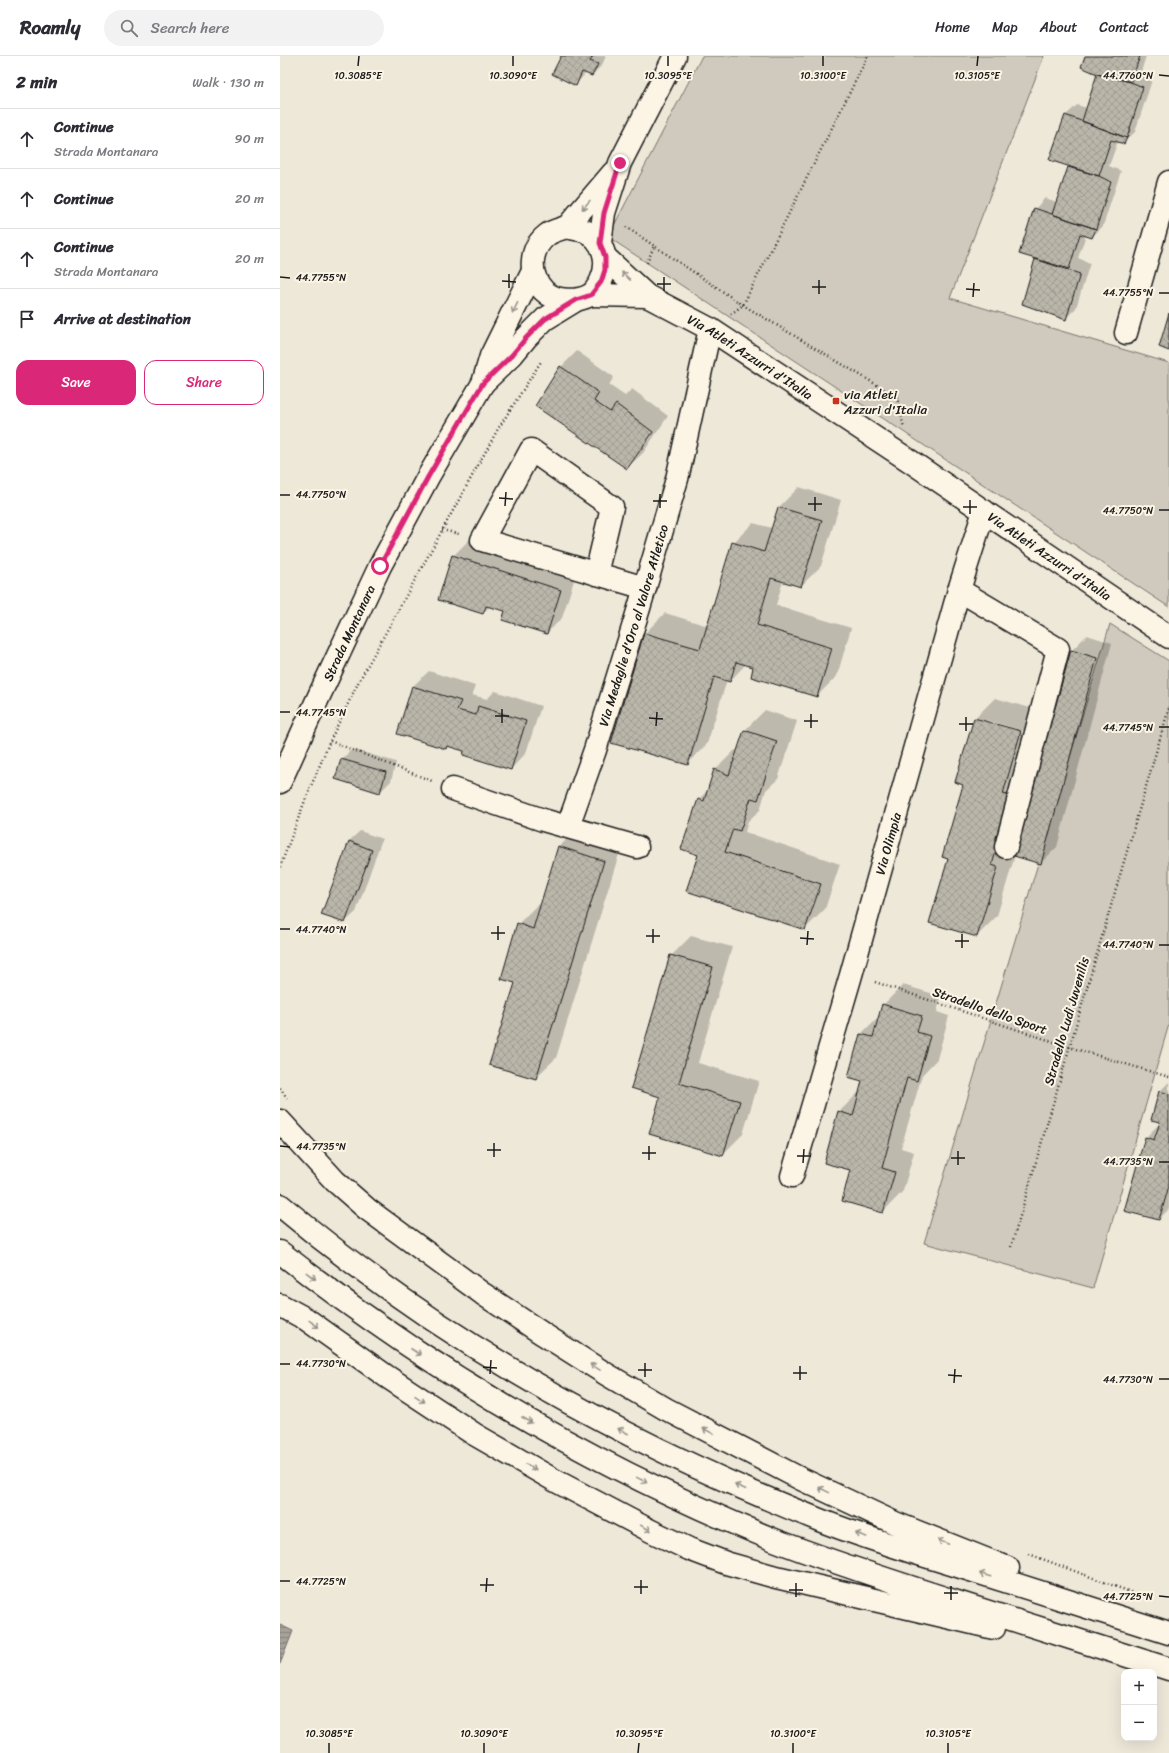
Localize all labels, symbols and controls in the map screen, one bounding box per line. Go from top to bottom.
search box [104,10,384,46]
text: Roamly [20,11,80,44]
text: Search here [150,15,229,41]
text: Home [935,15,970,40]
text: Map [992,15,1018,40]
text: About [1040,15,1077,40]
text: Contact [1099,15,1149,40]
icon: search [118,17,140,39]
text: 2 min [16,67,57,97]
text: 10.3085°E [334,67,383,85]
text: 10.3090°E [489,67,538,85]
text: 10.3095°E [644,67,693,85]
text: 10.3100°E [800,67,847,85]
text: 10.3105°E [954,67,1001,85]
text: 44.7760°N [1103,67,1153,85]
text: Walk · 130 m [192,71,264,94]
text: Continue [54,114,114,140]
text: 90 m [234,127,264,150]
icon: ahead [16,128,38,150]
text: Strada Montanara [54,140,158,163]
route end [611,154,629,172]
text: Continue [54,186,114,212]
text: 20 m [235,187,264,210]
icon: ahead [16,188,38,210]
one-way arrow [582,199,591,210]
text: Continue [54,234,114,260]
text: 20 m [235,247,264,270]
icon: ahead [16,248,38,270]
text: Strada Montanara [54,260,158,283]
text: 44.7755°N [296,269,346,287]
one-way arrow [621,271,631,281]
text: 44.7755°N [1103,284,1153,302]
one-way arrow [511,301,518,313]
text: Arrive at destination [54,306,191,332]
icon: arrive [16,308,38,330]
street label: Via Atleti Azzurri d'Italia [683,308,818,406]
button: Save [16,360,136,405]
button: Share [144,360,264,405]
place label: via Atleti Azzuri d'Italia [843,383,928,421]
marker: via Atleti Azzuri d'Italia [831,396,841,406]
text: 44.7750°N [296,486,346,504]
text: 44.7750°N [1103,502,1153,520]
street label: Via Atleti Azzurri d'Italia [983,506,1117,607]
street label: Via Medaglie d'Oro al Valore Atletico [592,521,675,729]
route start [371,557,389,575]
street label: Strada Montanara [316,581,382,685]
text: 44.7745°N [296,704,346,722]
text: 44.7745°N [1103,719,1153,737]
street label: Via Olimpia [869,809,908,878]
text: 44.7740°N [296,921,346,939]
text: 44.7740°N [1103,936,1153,954]
street label: Stradello Ludi Juvenilis [1037,953,1096,1088]
street label: Stradello dello Sport [929,980,1051,1041]
text: 44.7735°N [296,1138,346,1156]
text: 44.7735°N [1103,1153,1153,1171]
one-way arrow [305,1272,316,1280]
one-way arrow [308,1320,319,1328]
one-way arrow [410,1348,421,1356]
text: 44.7730°N [296,1355,346,1373]
one-way arrow [590,1363,601,1371]
text: 44.7730°N [1103,1371,1153,1389]
one-way arrow [414,1395,425,1403]
one-way arrow [521,1416,533,1424]
one-way arrow [617,1427,629,1435]
one-way arrow [702,1427,714,1435]
one-way arrow [525,1463,537,1471]
one-way arrow [636,1477,648,1484]
one-way arrow [735,1483,747,1490]
one-way arrow [818,1486,830,1493]
one-way arrow [639,1525,651,1532]
one-way arrow [855,1531,868,1538]
one-way arrow [937,1538,949,1546]
one-way arrow [978,1571,991,1578]
text: 44.7725°N [296,1573,346,1591]
text: 44.7725°N [1103,1588,1153,1606]
map controls [1121,1669,1157,1741]
button: + [1121,1669,1157,1705]
button: − [1121,1705,1157,1741]
text: 10.3085°E [305,1725,354,1743]
text: 10.3090°E [460,1725,509,1743]
text: 10.3095°E [615,1725,664,1743]
text: 10.3100°E [770,1725,817,1743]
text: 10.3105°E [925,1725,972,1743]

